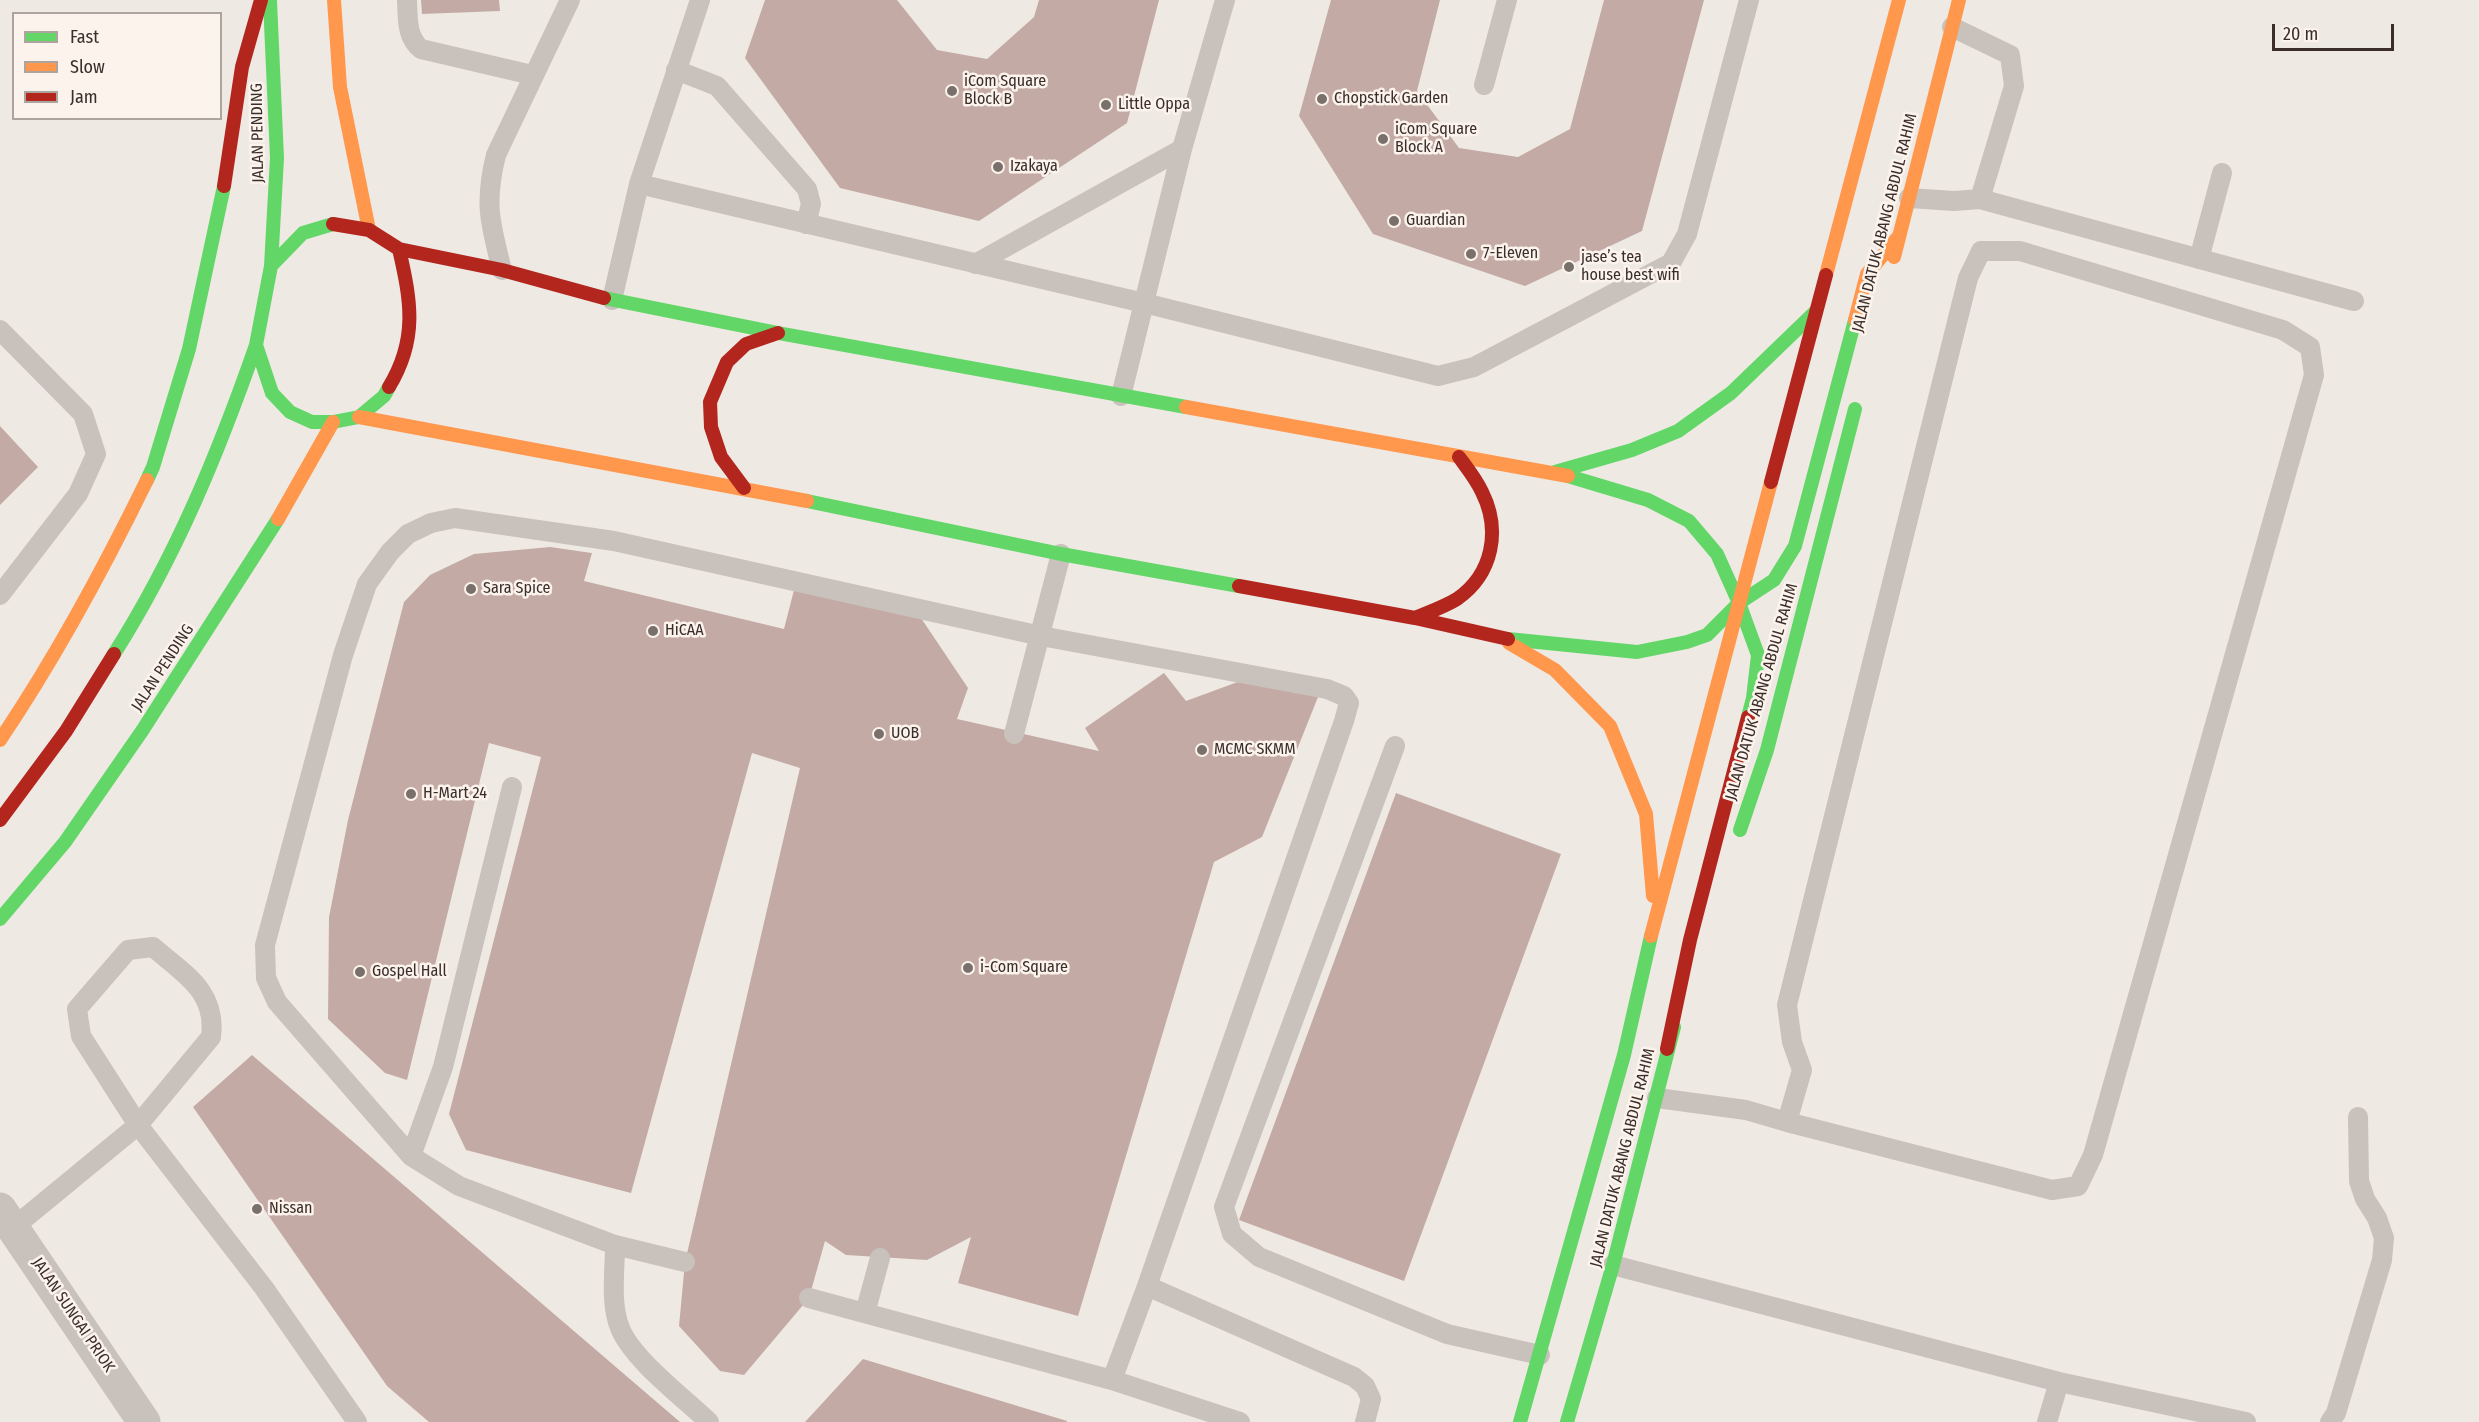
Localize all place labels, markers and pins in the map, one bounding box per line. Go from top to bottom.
place label: iCom Square Block B [964,72,1046,110]
marker: iCom Square Block B [945,84,959,98]
place label: Chopstick Garden [1334,89,1449,109]
marker: Chopstick Garden [1315,92,1329,106]
place label: Little Oppa [1118,95,1190,115]
marker: Little Oppa [1099,98,1113,112]
place label: iCom Square Block A [1395,120,1477,158]
marker: iCom Square Block A [1376,132,1390,146]
place label: Izakaya [1010,157,1058,177]
marker: Izakaya [991,160,1005,174]
place label: Guardian [1406,211,1465,231]
marker: Guardian [1387,214,1401,228]
place label: 7-Eleven [1483,244,1538,264]
marker: 7-Eleven [1464,247,1478,261]
place label: jase’s tea house best wifi [1581,248,1680,286]
marker: jase’s tea house best wifi [1562,260,1576,274]
place label: Sara Spice [483,579,550,599]
marker: Sara Spice [464,582,478,596]
place label: HiCAA [665,621,704,641]
marker: HiCAA [646,624,660,638]
place label: UOB [891,724,919,744]
marker: UOB [872,727,886,741]
place label: MCMC SKMM [1214,740,1296,760]
marker: MCMC SKMM [1195,743,1209,757]
place label: H-Mart 24 [423,784,487,804]
marker: H-Mart 24 [404,787,418,801]
place label: i-Com Square [980,958,1068,978]
marker: i-Com Square [961,961,975,975]
place label: Gospel Hall [372,962,447,982]
marker: Gospel Hall [353,965,367,979]
place label: Nissan [269,1199,312,1219]
marker: Nissan [250,1202,264,1216]

